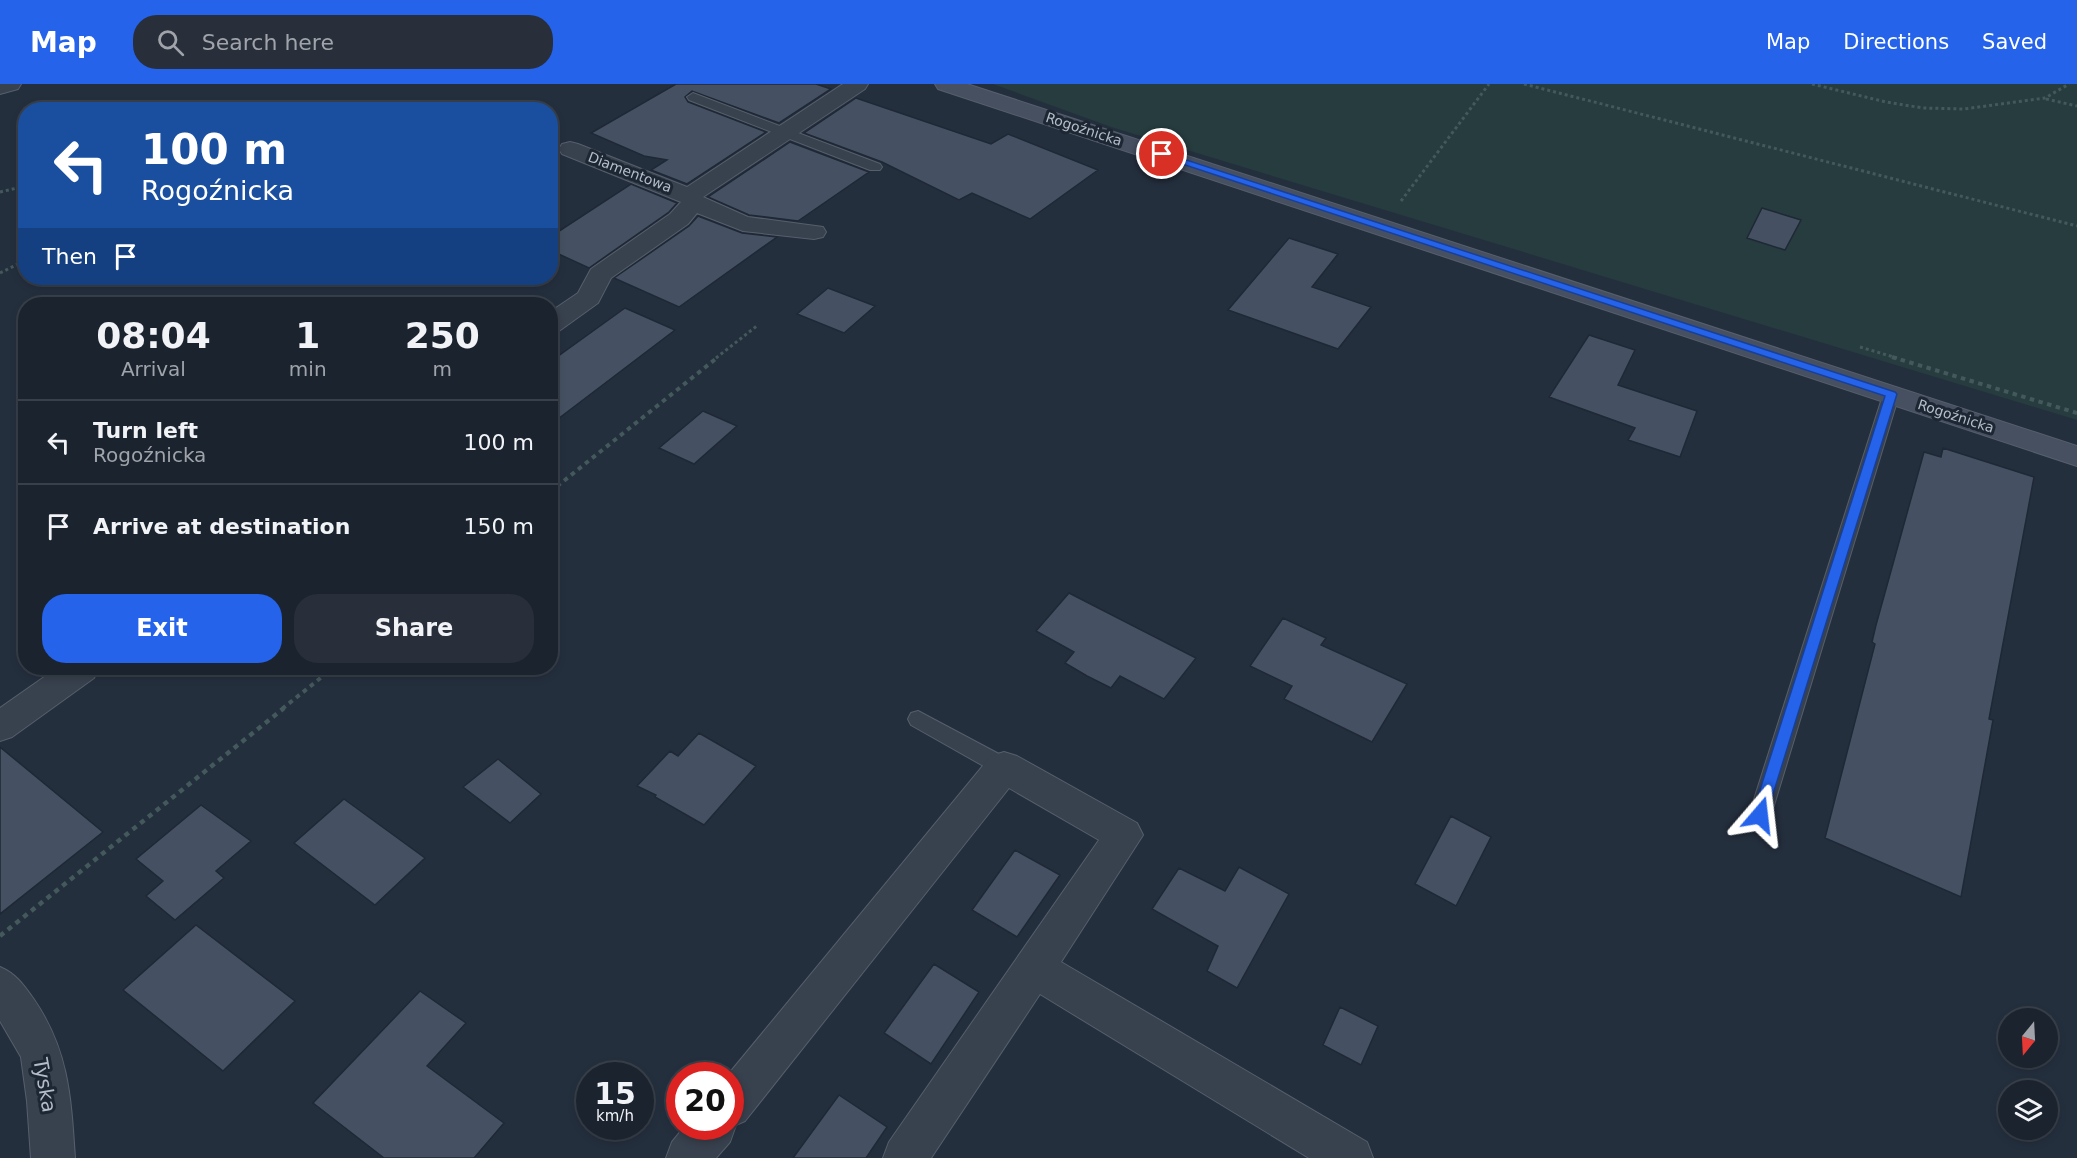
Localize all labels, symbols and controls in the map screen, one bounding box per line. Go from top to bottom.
search box [133,15,553,69]
text: Map [30,26,97,59]
icon: search [154,26,187,59]
text: Search here [202,30,334,55]
text: Map [1766,30,1810,54]
text: Directions [1843,30,1949,54]
text: Saved [1982,30,2047,54]
street label: Rogoźnicka [1044,109,1124,149]
text: 100 m [141,125,287,174]
icon: left [42,126,120,204]
pin [1136,128,1187,179]
icon: arrive [1145,137,1178,170]
street label: Diamentowa [586,149,674,195]
text: Rogoźnicka [141,175,294,206]
icon: arrive [109,240,142,273]
text: Then [42,244,97,269]
text: 08:04 [96,315,211,356]
text: 1 [295,315,320,356]
text: 250 [405,315,480,356]
text: Arrival [121,357,186,381]
text: min [289,357,327,381]
text: m [433,357,452,381]
street label: Rogoźnicka [1916,396,1996,436]
text: Turn left [93,418,198,443]
icon: left [42,426,75,459]
text: 100 m [464,430,534,455]
text: Rogoźnicka [93,443,206,467]
icon: arrive [42,510,75,543]
text: Arrive at destination [93,514,350,539]
text: 150 m [464,514,534,539]
button: Exit [42,594,282,663]
button: Share [294,594,534,663]
position arrow [1728,783,1792,847]
north arrow [1998,1008,2058,1068]
map controls [1998,1008,2058,1140]
street label: Tyska [28,1055,62,1114]
speed limit sign: 20 [666,1062,744,1140]
text: 15 [594,1076,636,1111]
button: layers [1998,1080,2058,1140]
text: km/h [596,1107,634,1125]

